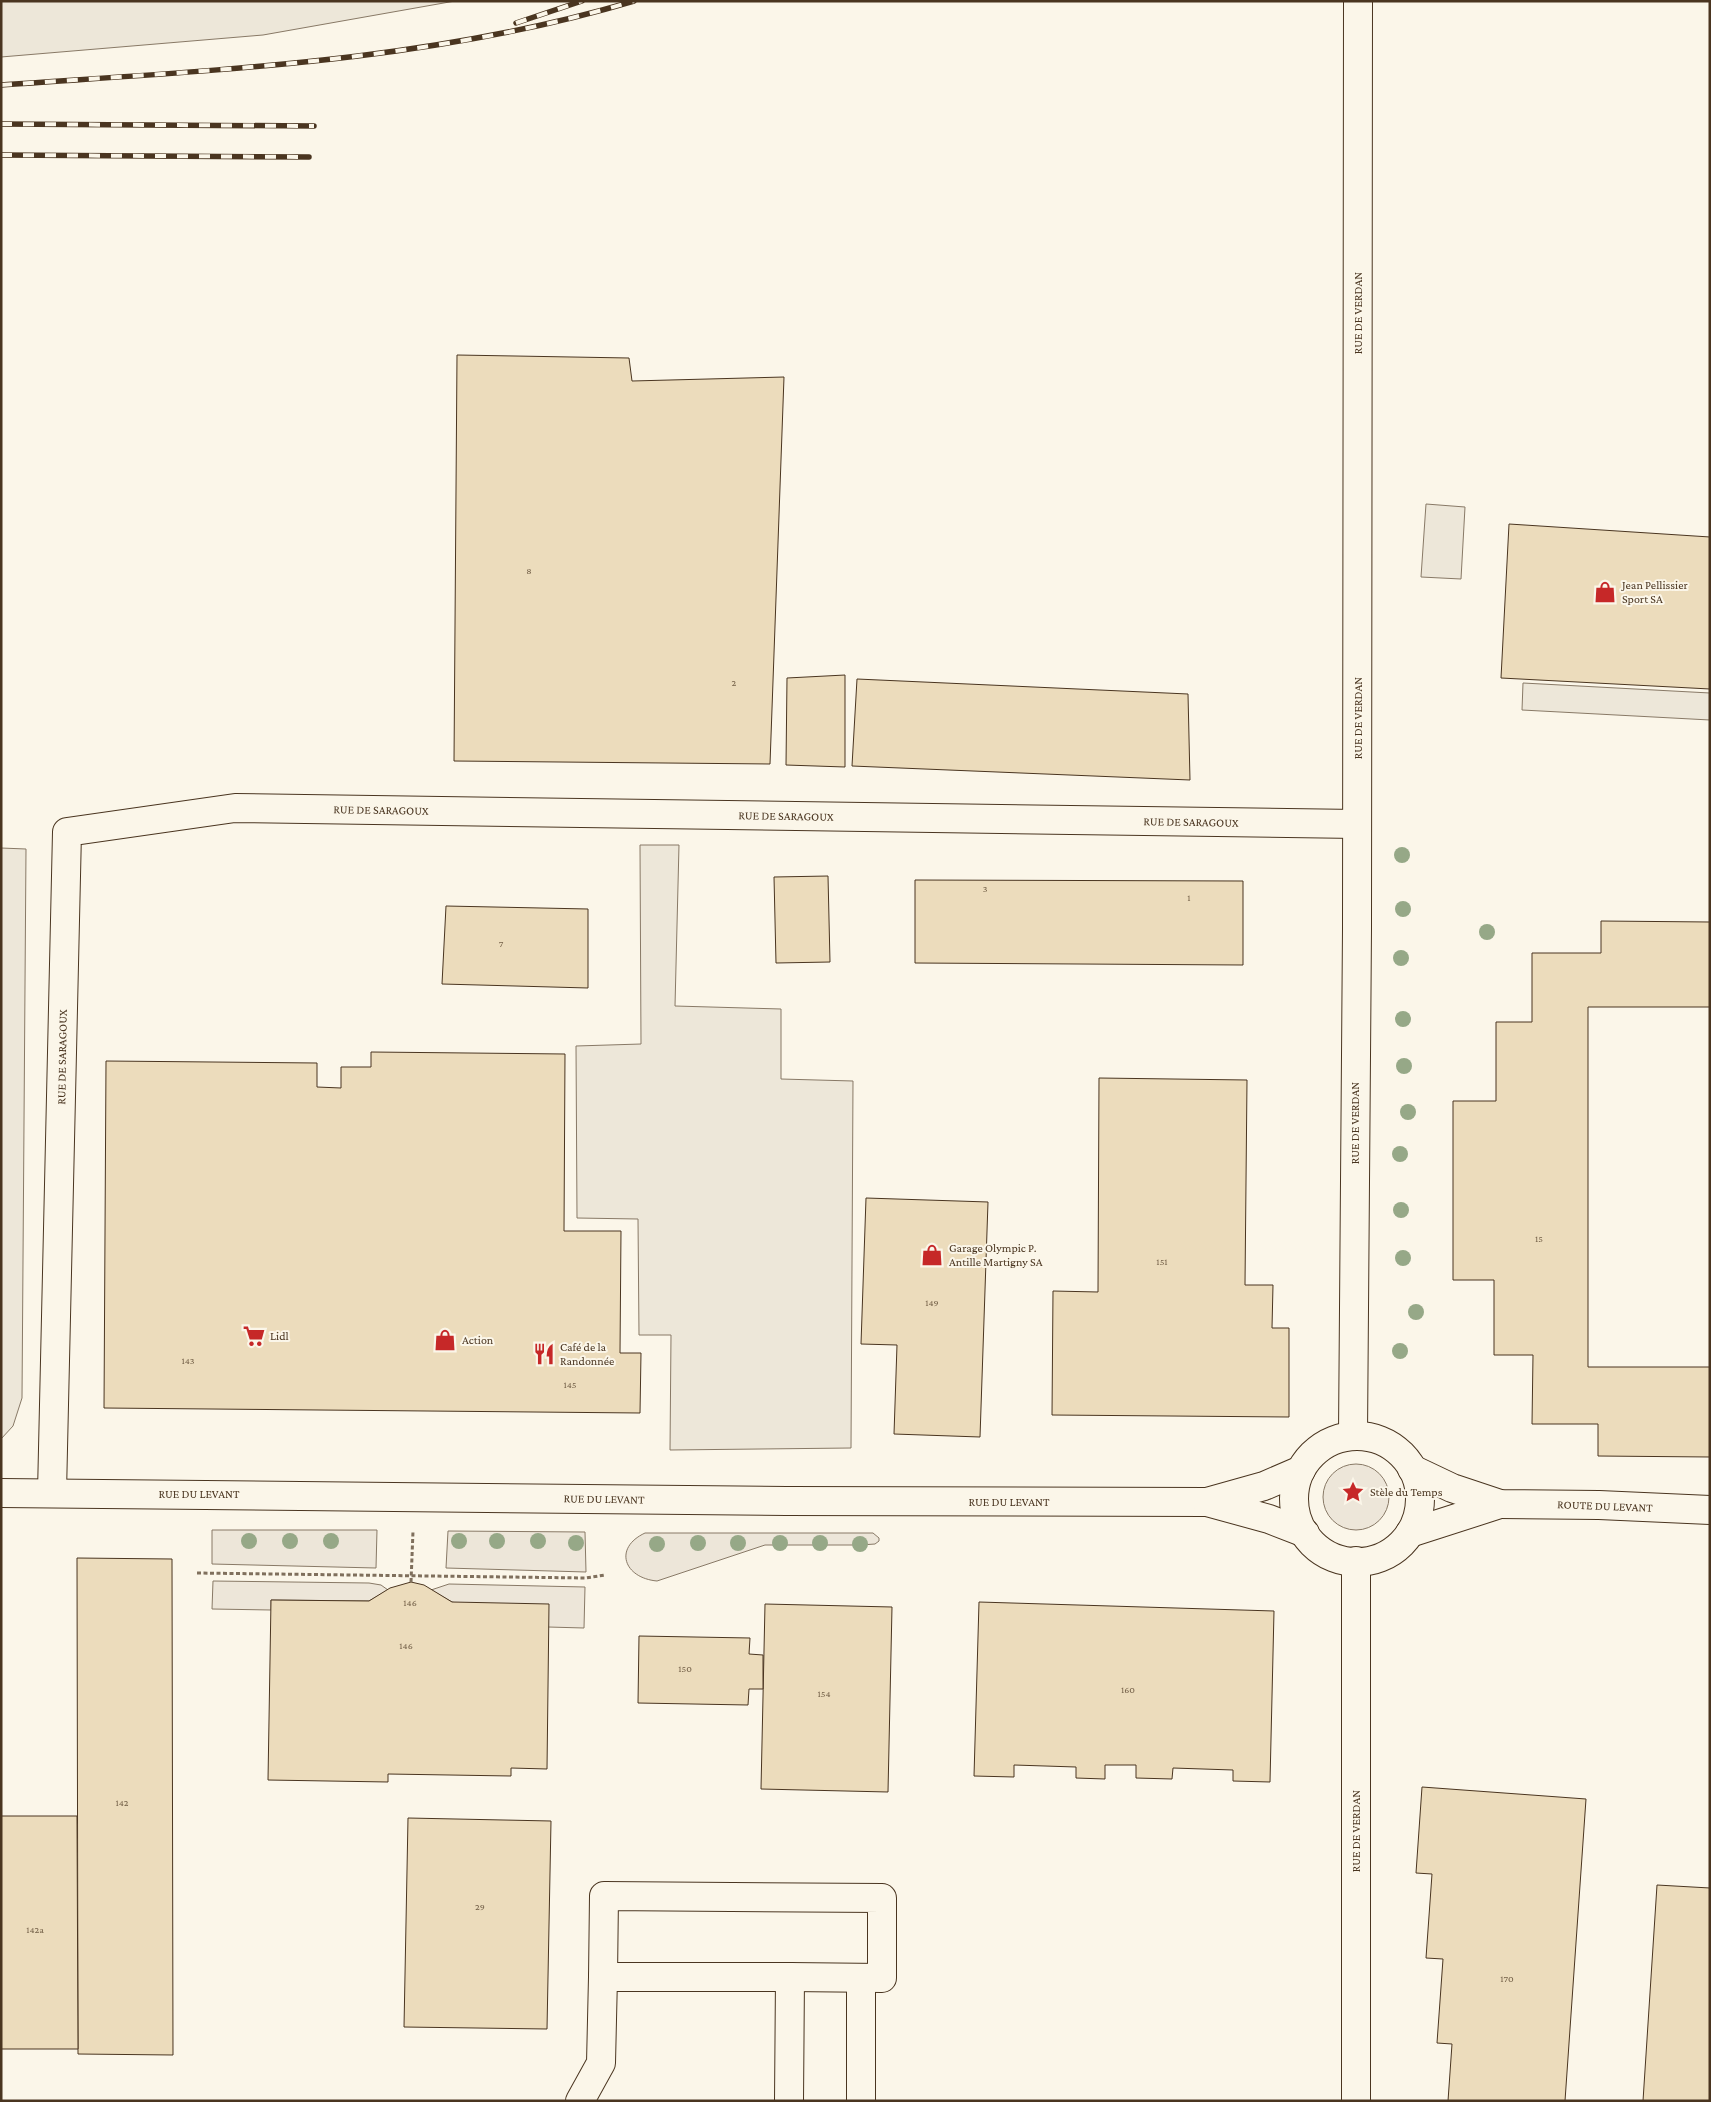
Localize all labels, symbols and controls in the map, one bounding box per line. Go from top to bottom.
street label: RUE DE VERDAN [1351,272,1365,354]
house number: 8 [526,565,532,576]
place label: Jean Pellissier Sport SA [1621,578,1688,606]
shop icon: Jean Pellissier Sport SA [1592,579,1618,605]
house number: 2 [732,677,737,688]
street label: RUE DE VERDAN [1351,677,1365,759]
street label: RUE DE SARAGOUX [333,802,429,818]
street label: RUE DE SARAGOUX [738,808,834,824]
street label: RUE DE SARAGOUX [1143,814,1239,830]
house number: 3 [983,883,988,894]
house number: 1 [1187,892,1191,903]
house number: 7 [499,938,504,949]
street label: RUE DE SARAGOUX [54,1009,70,1105]
street label: RUE DE VERDAN [1348,1082,1362,1164]
house number: 15 [1535,1233,1543,1244]
place label: Garage Olympic P. Antille Martigny SA [949,1241,1043,1269]
shop icon: Garage Olympic P. Antille Martigny SA [919,1242,945,1268]
house number: 151 [1156,1256,1168,1267]
house number: 149 [925,1297,939,1308]
supermarket icon: Lidl [241,1323,267,1349]
shop icon: Action [432,1327,458,1353]
place label: Lidl [270,1329,289,1343]
place label: Action [462,1333,494,1347]
place label: Café de la Randonnée [560,1340,614,1368]
restaurant icon: Café de la Randonnée [531,1341,557,1367]
house number: 143 [181,1355,195,1366]
house number: 145 [563,1379,577,1390]
place icon: Stèle du Temps [1340,1479,1366,1505]
place label: Stèle du Temps [1370,1485,1443,1499]
street label: RUE DU LEVANT [159,1487,240,1501]
street label: RUE DU LEVANT [563,1491,645,1507]
street label: RUE DU LEVANT [969,1495,1050,1509]
street label: ROUTE DU LEVANT [1557,1497,1654,1515]
house number: 146 [403,1597,417,1608]
house number: 146 [399,1640,413,1651]
house number: 150 [678,1663,692,1674]
house number: 160 [1121,1684,1135,1695]
house number: 154 [817,1688,831,1699]
street label: RUE DE VERDAN [1349,1790,1363,1872]
house number: 142 [115,1797,129,1808]
house number: 29 [475,1901,485,1912]
house number: 142a [26,1924,44,1935]
house number: 170 [1500,1973,1514,1984]

